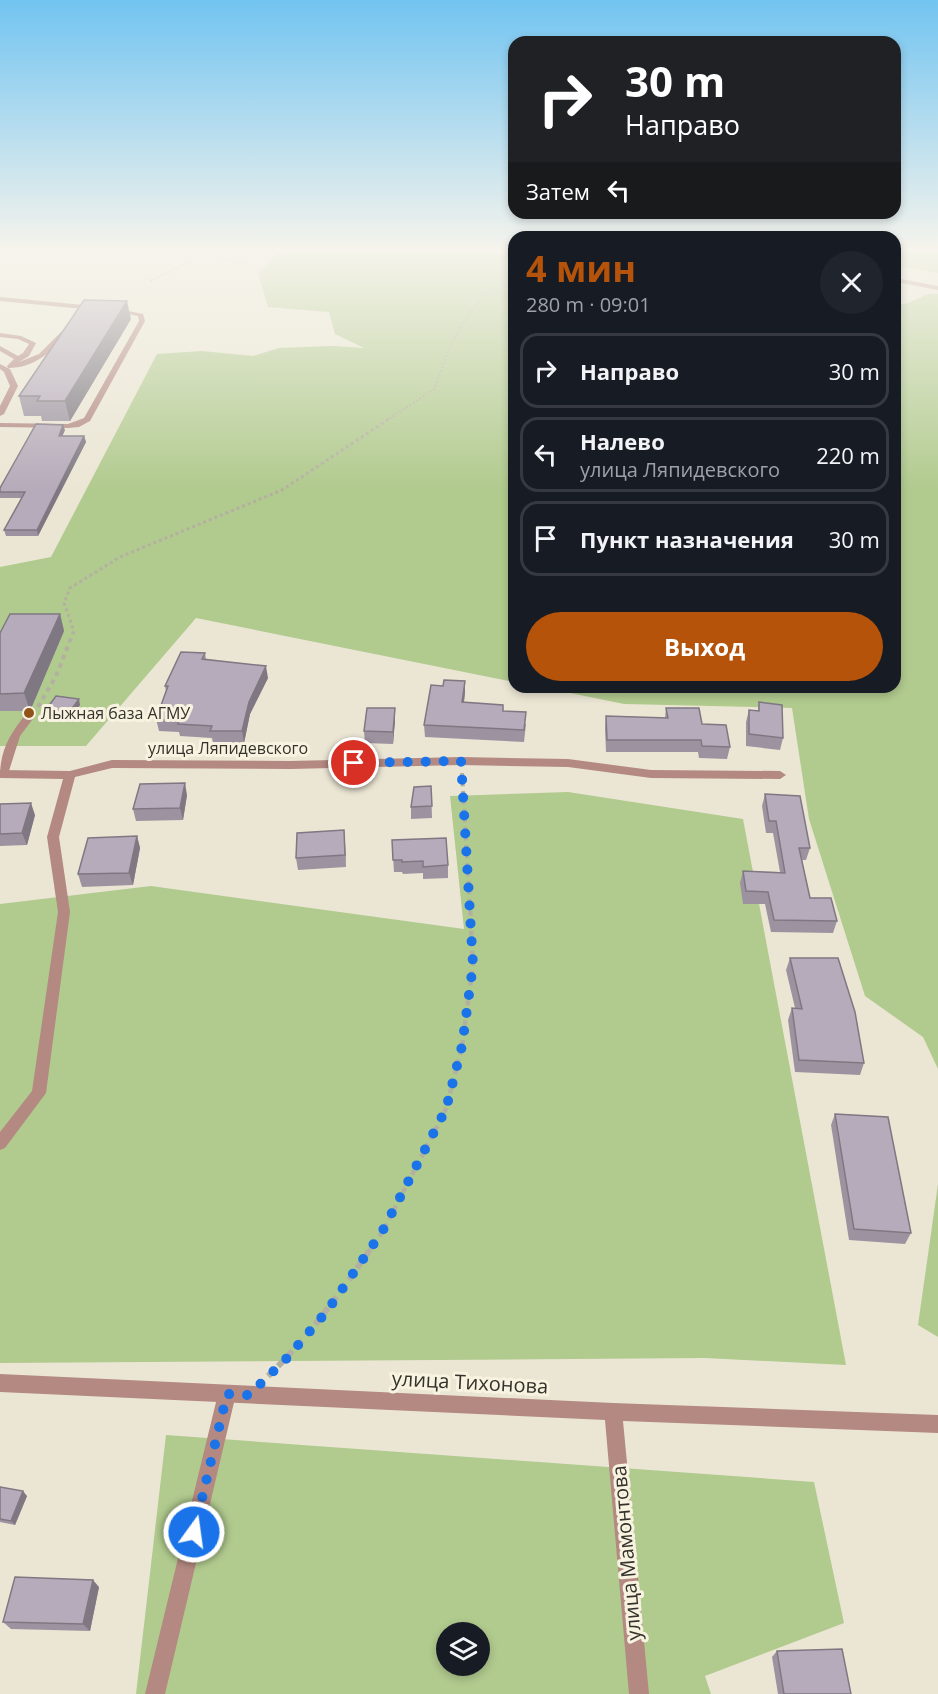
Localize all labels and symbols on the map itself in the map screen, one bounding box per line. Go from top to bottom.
place label: Лыжная база АГМУ [41,702,190,724]
marker: Лыжная база АГМУ [22,706,36,720]
street label: улица Ляпидевского [148,737,308,759]
pin [328,737,379,788]
street label: улица Тихонова [391,1364,549,1400]
street label: улица Мамонтова [605,1464,647,1642]
position arrow [162,1500,226,1564]

